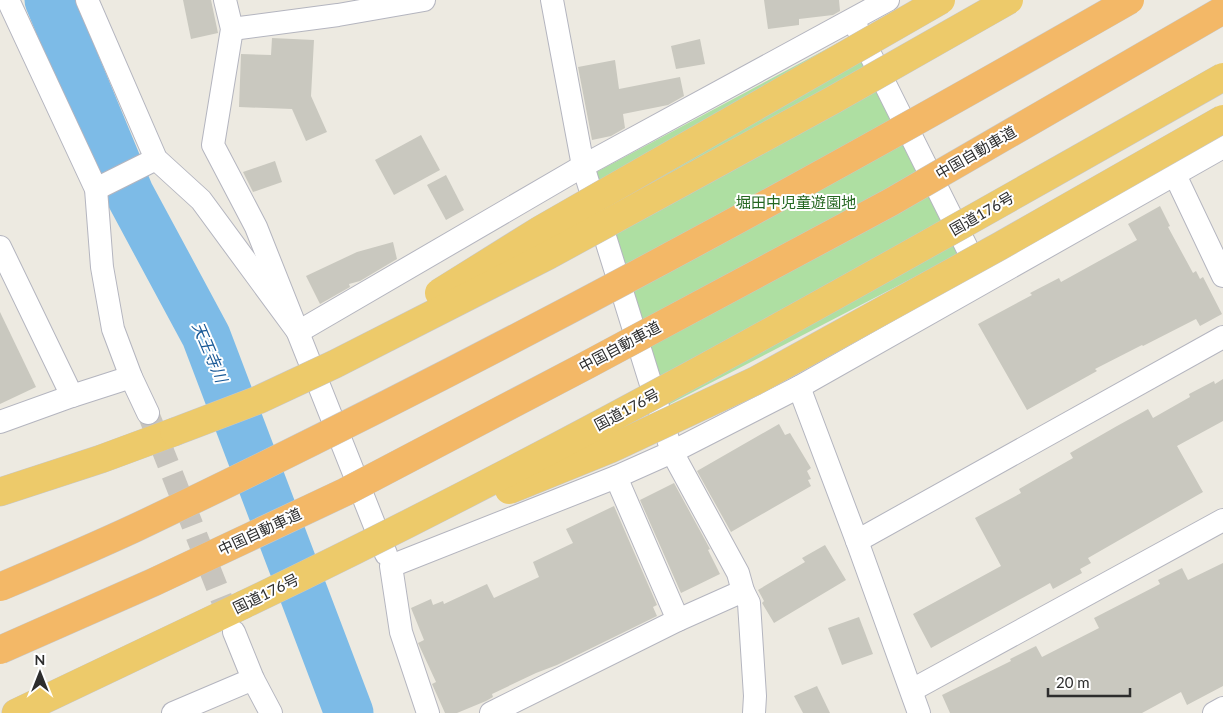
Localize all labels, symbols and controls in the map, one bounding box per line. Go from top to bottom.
street label: 中国自動車道 [932,122,1019,182]
street label: 国道176号 [946,188,1017,239]
park label: 堀田中児童遊園地 [736,193,856,211]
street label: 中国自動車道 [576,317,663,375]
water label: 天王寺川 [189,319,232,387]
street label: 国道176号 [591,384,662,434]
street label: 中国自動車道 [215,504,304,558]
street label: 国道176号 [230,569,301,617]
north arrow [15,648,65,698]
text: N [35,651,45,668]
scale bar [1048,666,1130,698]
text: 20 m [1056,673,1090,691]

